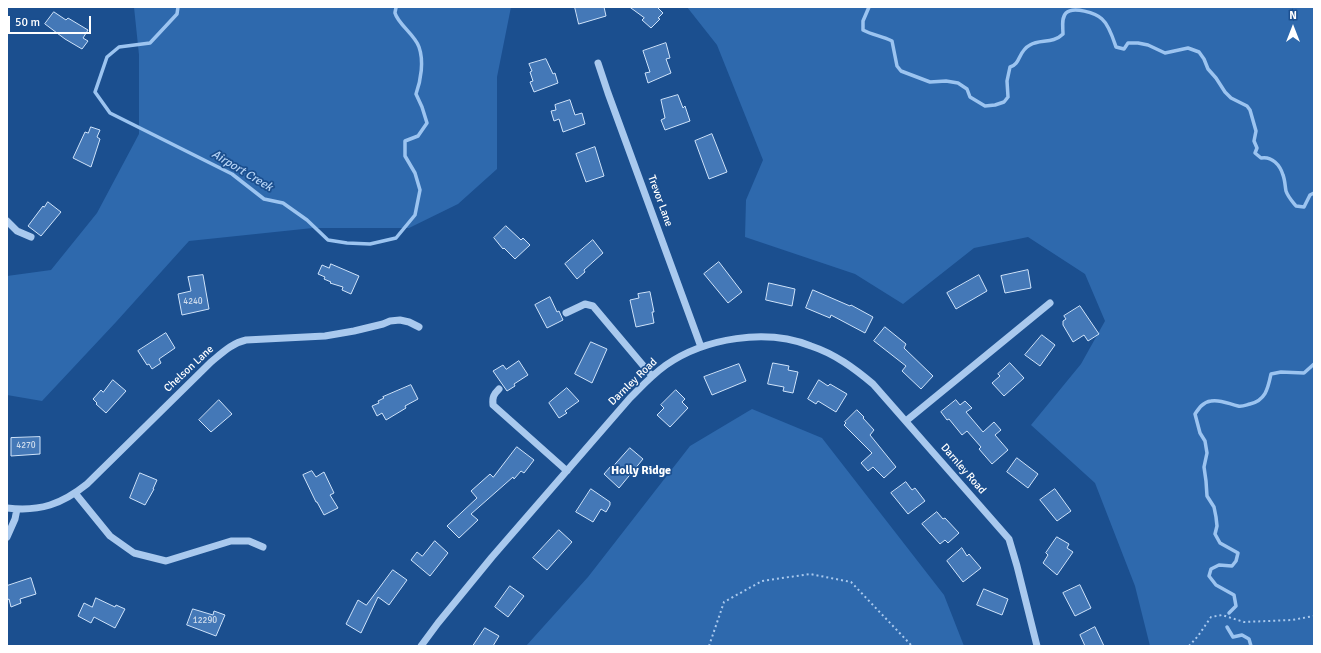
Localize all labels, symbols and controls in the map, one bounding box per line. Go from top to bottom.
scale bar [10,8,93,34]
north arrow [1273,8,1313,48]
text: N [1289,9,1297,22]
text: 50 m [15,15,40,30]
water label: Airport Creek [209,147,275,195]
street label: Trevor Lane [645,173,675,229]
house number: 4240 [183,297,203,307]
street label: Chelson Lane [161,343,217,395]
street label: Darnley Road [606,356,660,408]
house number: 4270 [16,441,36,451]
street label: Darnley Road [938,441,988,497]
district label: Holly Ridge [611,464,671,478]
house number: 12290 [193,616,217,626]

